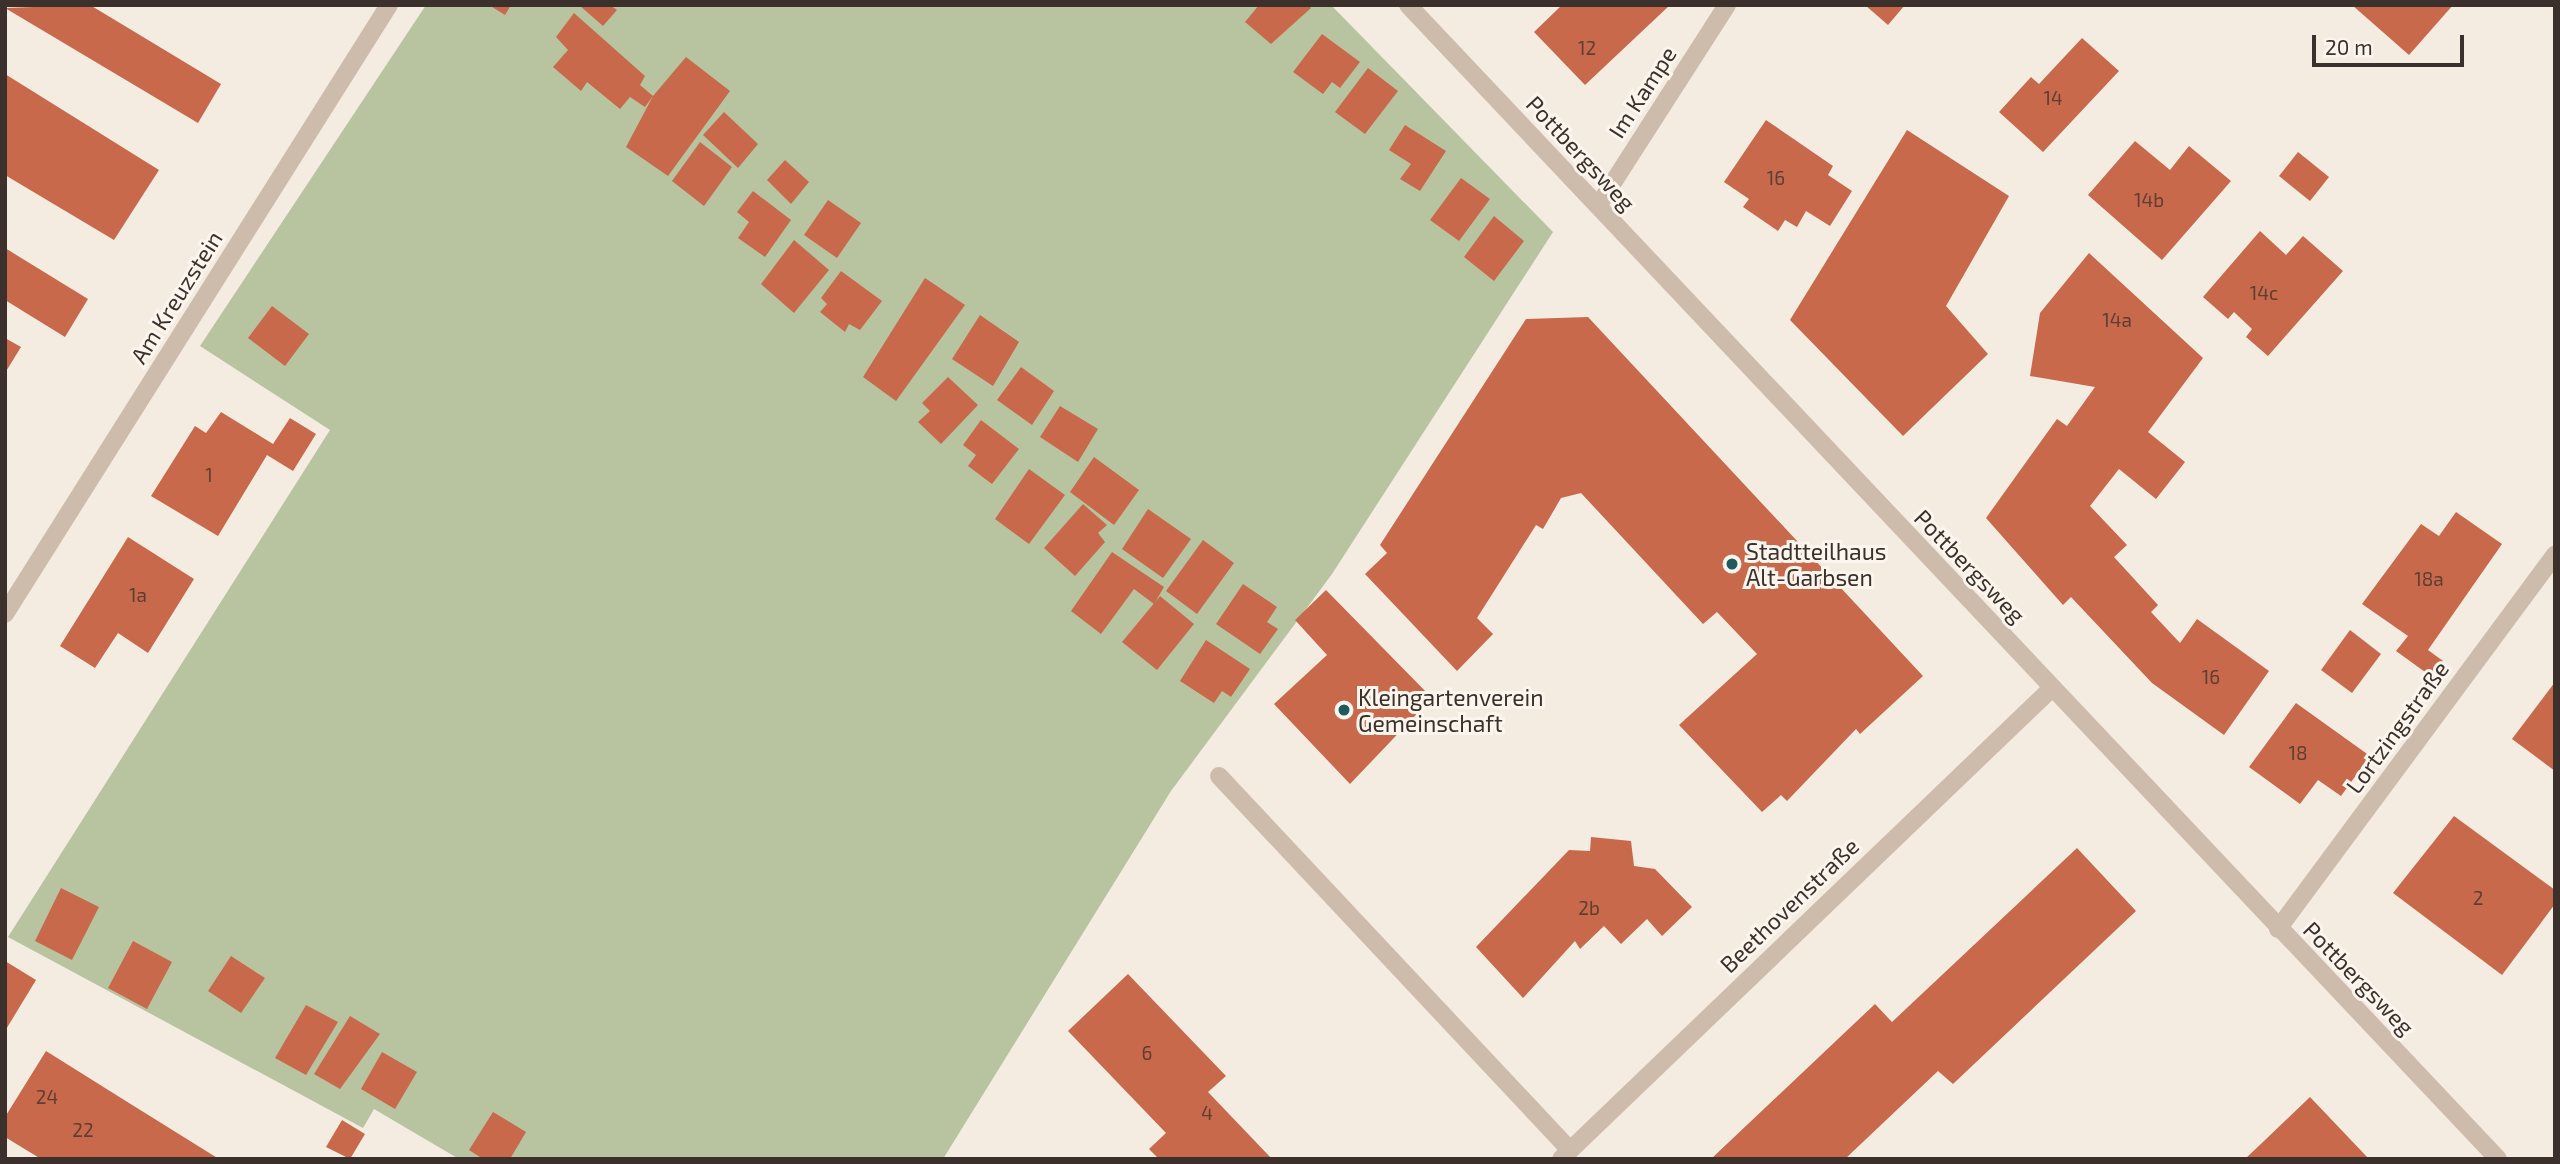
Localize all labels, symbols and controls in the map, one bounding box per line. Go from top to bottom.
scale bar [2315,21,2467,65]
text: 20 m [2325,34,2373,59]
house number: 12 [1578,37,1596,59]
street label: Im Kampe [1602,41,1682,143]
house number: 14 [2043,87,2063,109]
street label: Pottbergsweg [1521,90,1641,216]
house number: 16 [1767,167,1785,189]
house number: 14b [2134,189,2164,211]
street label: Am Kreuzstein [124,226,228,368]
house number: 14c [2250,282,2278,304]
house number: 14a [2102,309,2132,331]
house number: 1 [205,464,213,486]
street label: Pottbergsweg [1909,503,2031,629]
place label: Stadtteilhaus Alt-Garbsen [1746,537,1887,591]
marker: Stadtteilhaus Alt-Garbsen [1724,556,1740,572]
house number: 18a [2414,568,2444,590]
house number: 1a [129,584,147,606]
street label: Lortzingstraße [2340,656,2454,798]
house number: 16 [2202,666,2220,688]
place label: Kleingartenverein Gemeinschaft [1358,683,1544,737]
marker: Kleingartenverein Gemeinschaft [1336,702,1352,718]
house number: 18 [2288,742,2308,764]
street label: Beethovenstraße [1714,832,1864,978]
house number: 2 [2473,887,2483,909]
house number: 2b [1578,897,1600,919]
street label: Pottbergsweg [2298,915,2420,1041]
house number: 6 [1142,1042,1152,1064]
house number: 24 [36,1086,58,1108]
house number: 4 [1201,1102,1213,1124]
house number: 22 [72,1119,94,1141]

